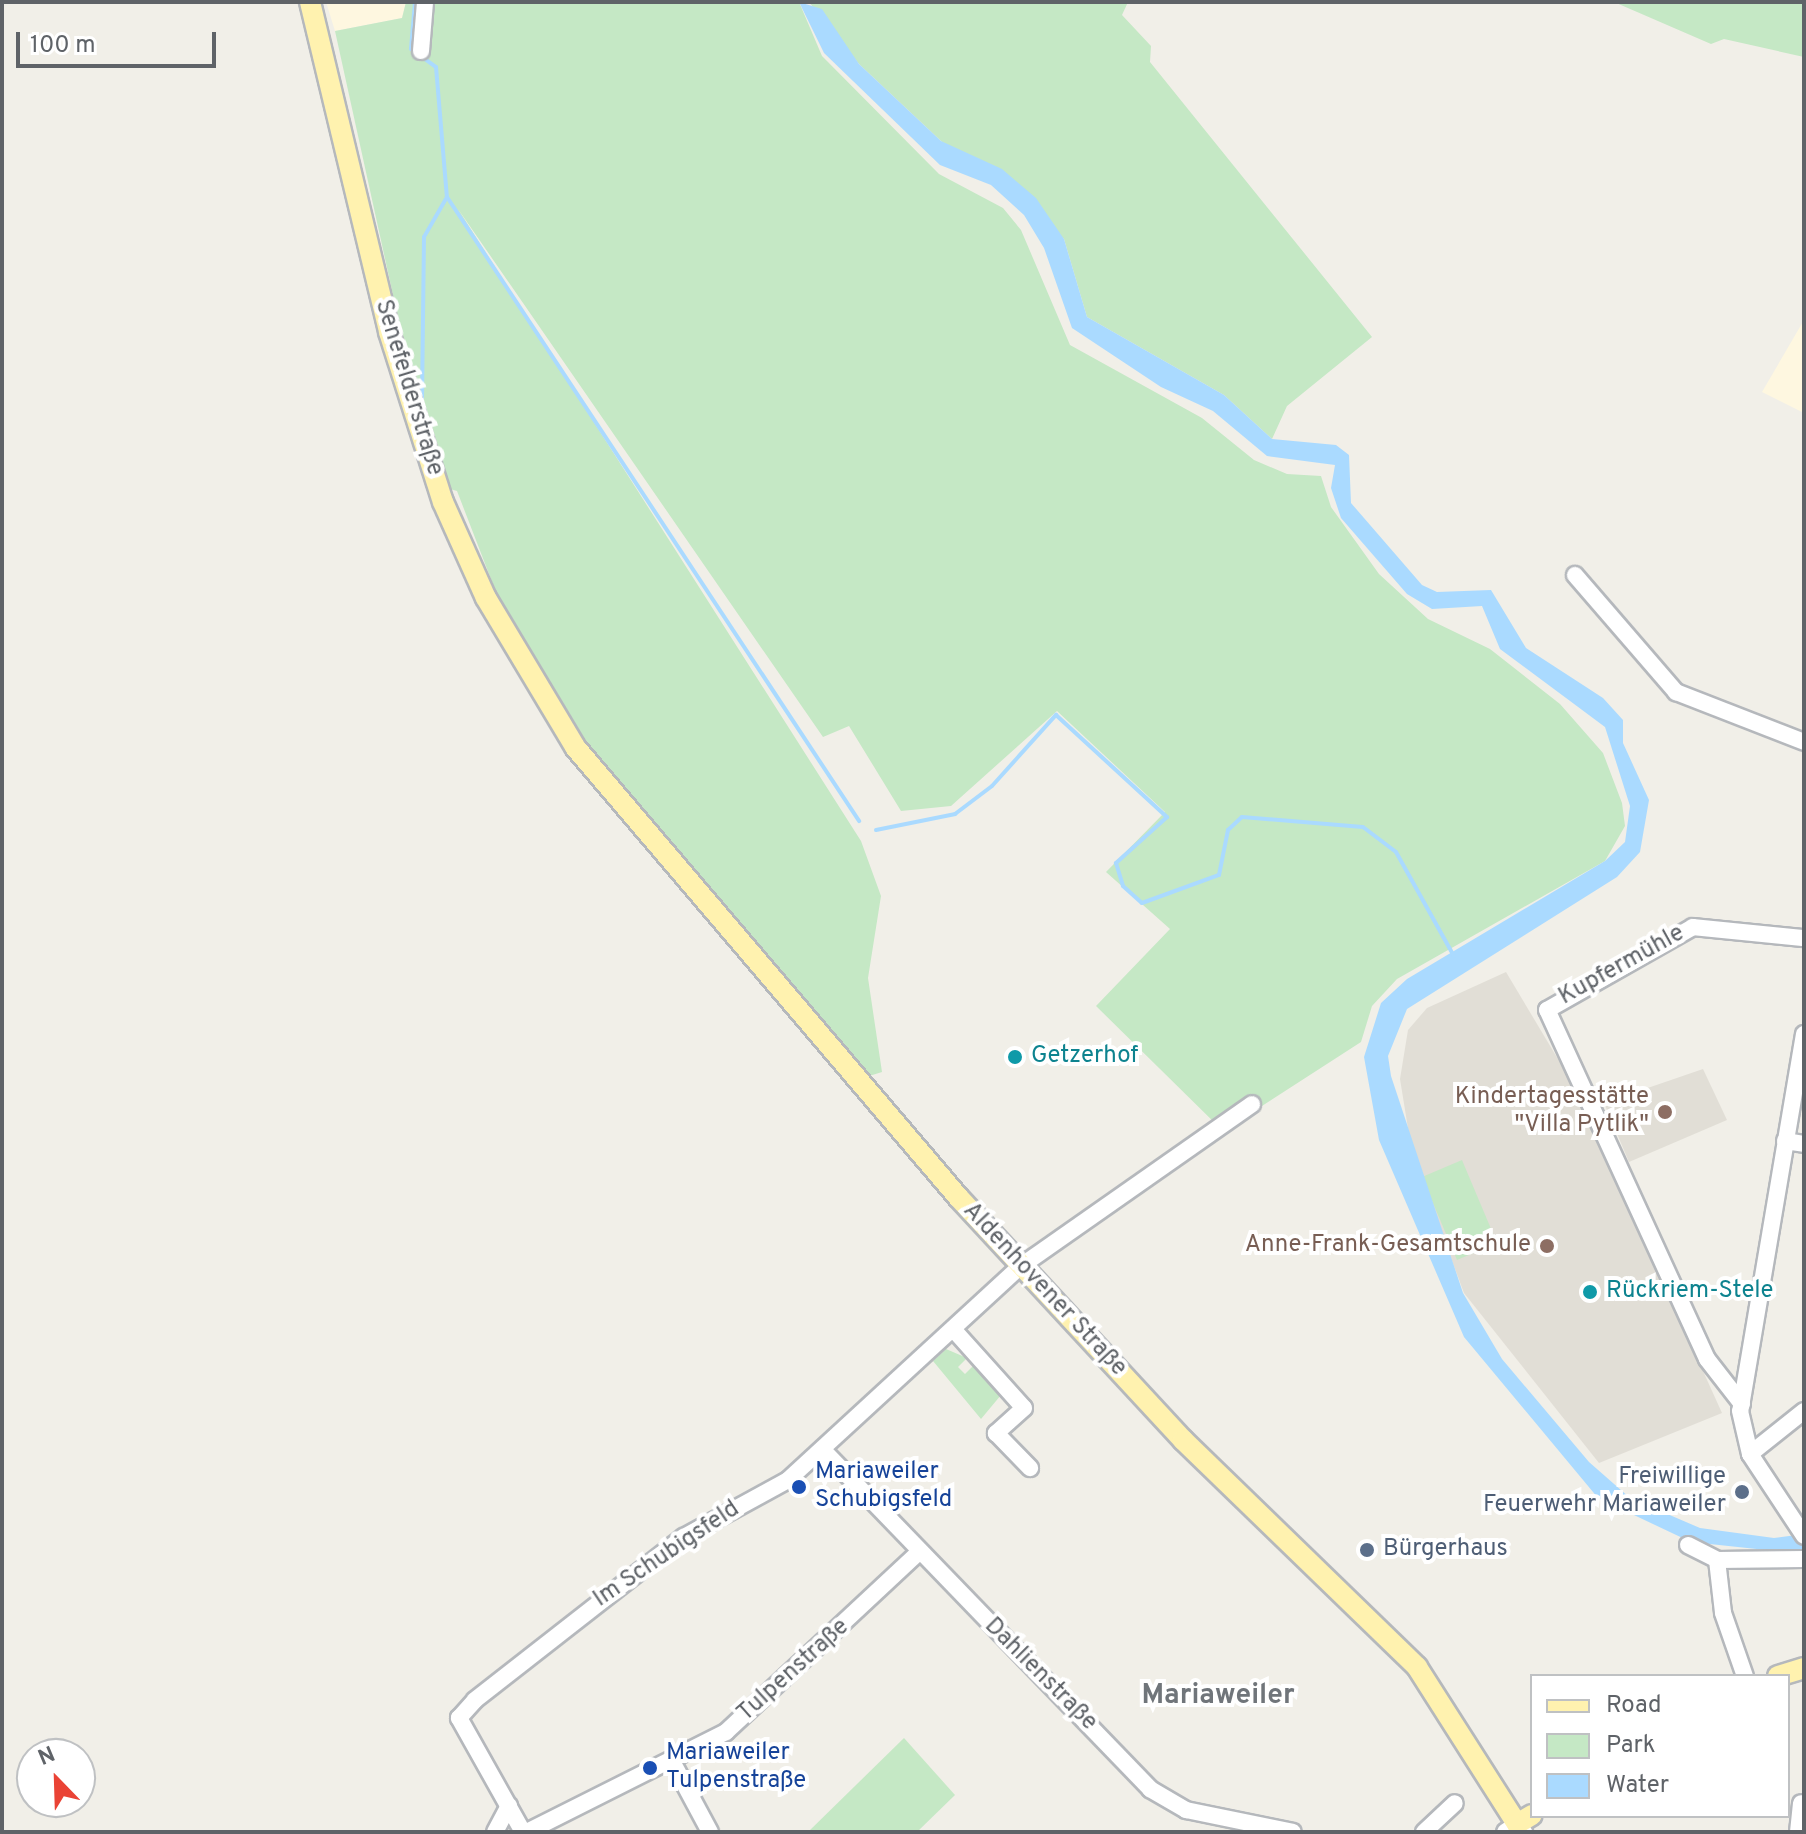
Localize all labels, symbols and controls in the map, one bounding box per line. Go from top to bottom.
scale bar [20,16,220,66]
text: 100 m [30,31,96,61]
street label: Senefelderstraße [368,297,448,479]
street label: Kupfermühle [1554,920,1690,1012]
place label: Getzerhof [1031,1043,1138,1071]
marker: Getzerhof [1006,1048,1024,1066]
place label: Kindertagesstätte "Villa Pytlik" [1455,1084,1649,1140]
marker: Kindertagesstätte "Villa Pytlik" [1656,1103,1674,1121]
street label: Aldenhovener Straße [956,1197,1132,1383]
place label: Anne-Frank-Gesamtschule [1245,1232,1531,1260]
marker: Anne-Frank-Gesamtschule [1538,1237,1556,1255]
place label: Rückriem-Stele [1606,1278,1774,1306]
marker: Rückriem-Stele [1581,1283,1599,1301]
place label: Mariaweiler Schubigsfeld [815,1459,952,1515]
place label: Freiwillige Feuerwehr Mariaweiler [1483,1464,1726,1520]
marker: Mariaweiler Schubigsfeld [790,1478,808,1496]
marker: Freiwillige Feuerwehr Mariaweiler [1733,1483,1751,1501]
street label: Im Schubigsfeld [589,1496,745,1614]
place label: Bürgerhaus [1383,1536,1508,1564]
marker: Bürgerhaus [1358,1541,1376,1559]
street label: Tulpenstraße [732,1613,856,1729]
street label: Dahlienstraße [978,1613,1102,1737]
legend [1530,1674,1790,1818]
district label: Mariaweiler [1141,1679,1295,1713]
text: Road [1606,1691,1662,1721]
text: Park [1606,1731,1656,1761]
north arrow [16,1738,96,1818]
place label: Mariaweiler Tulpenstraße [666,1740,806,1796]
text: N [35,1742,60,1773]
marker: Mariaweiler Tulpenstraße [641,1759,659,1777]
text: Water [1606,1771,1669,1801]

